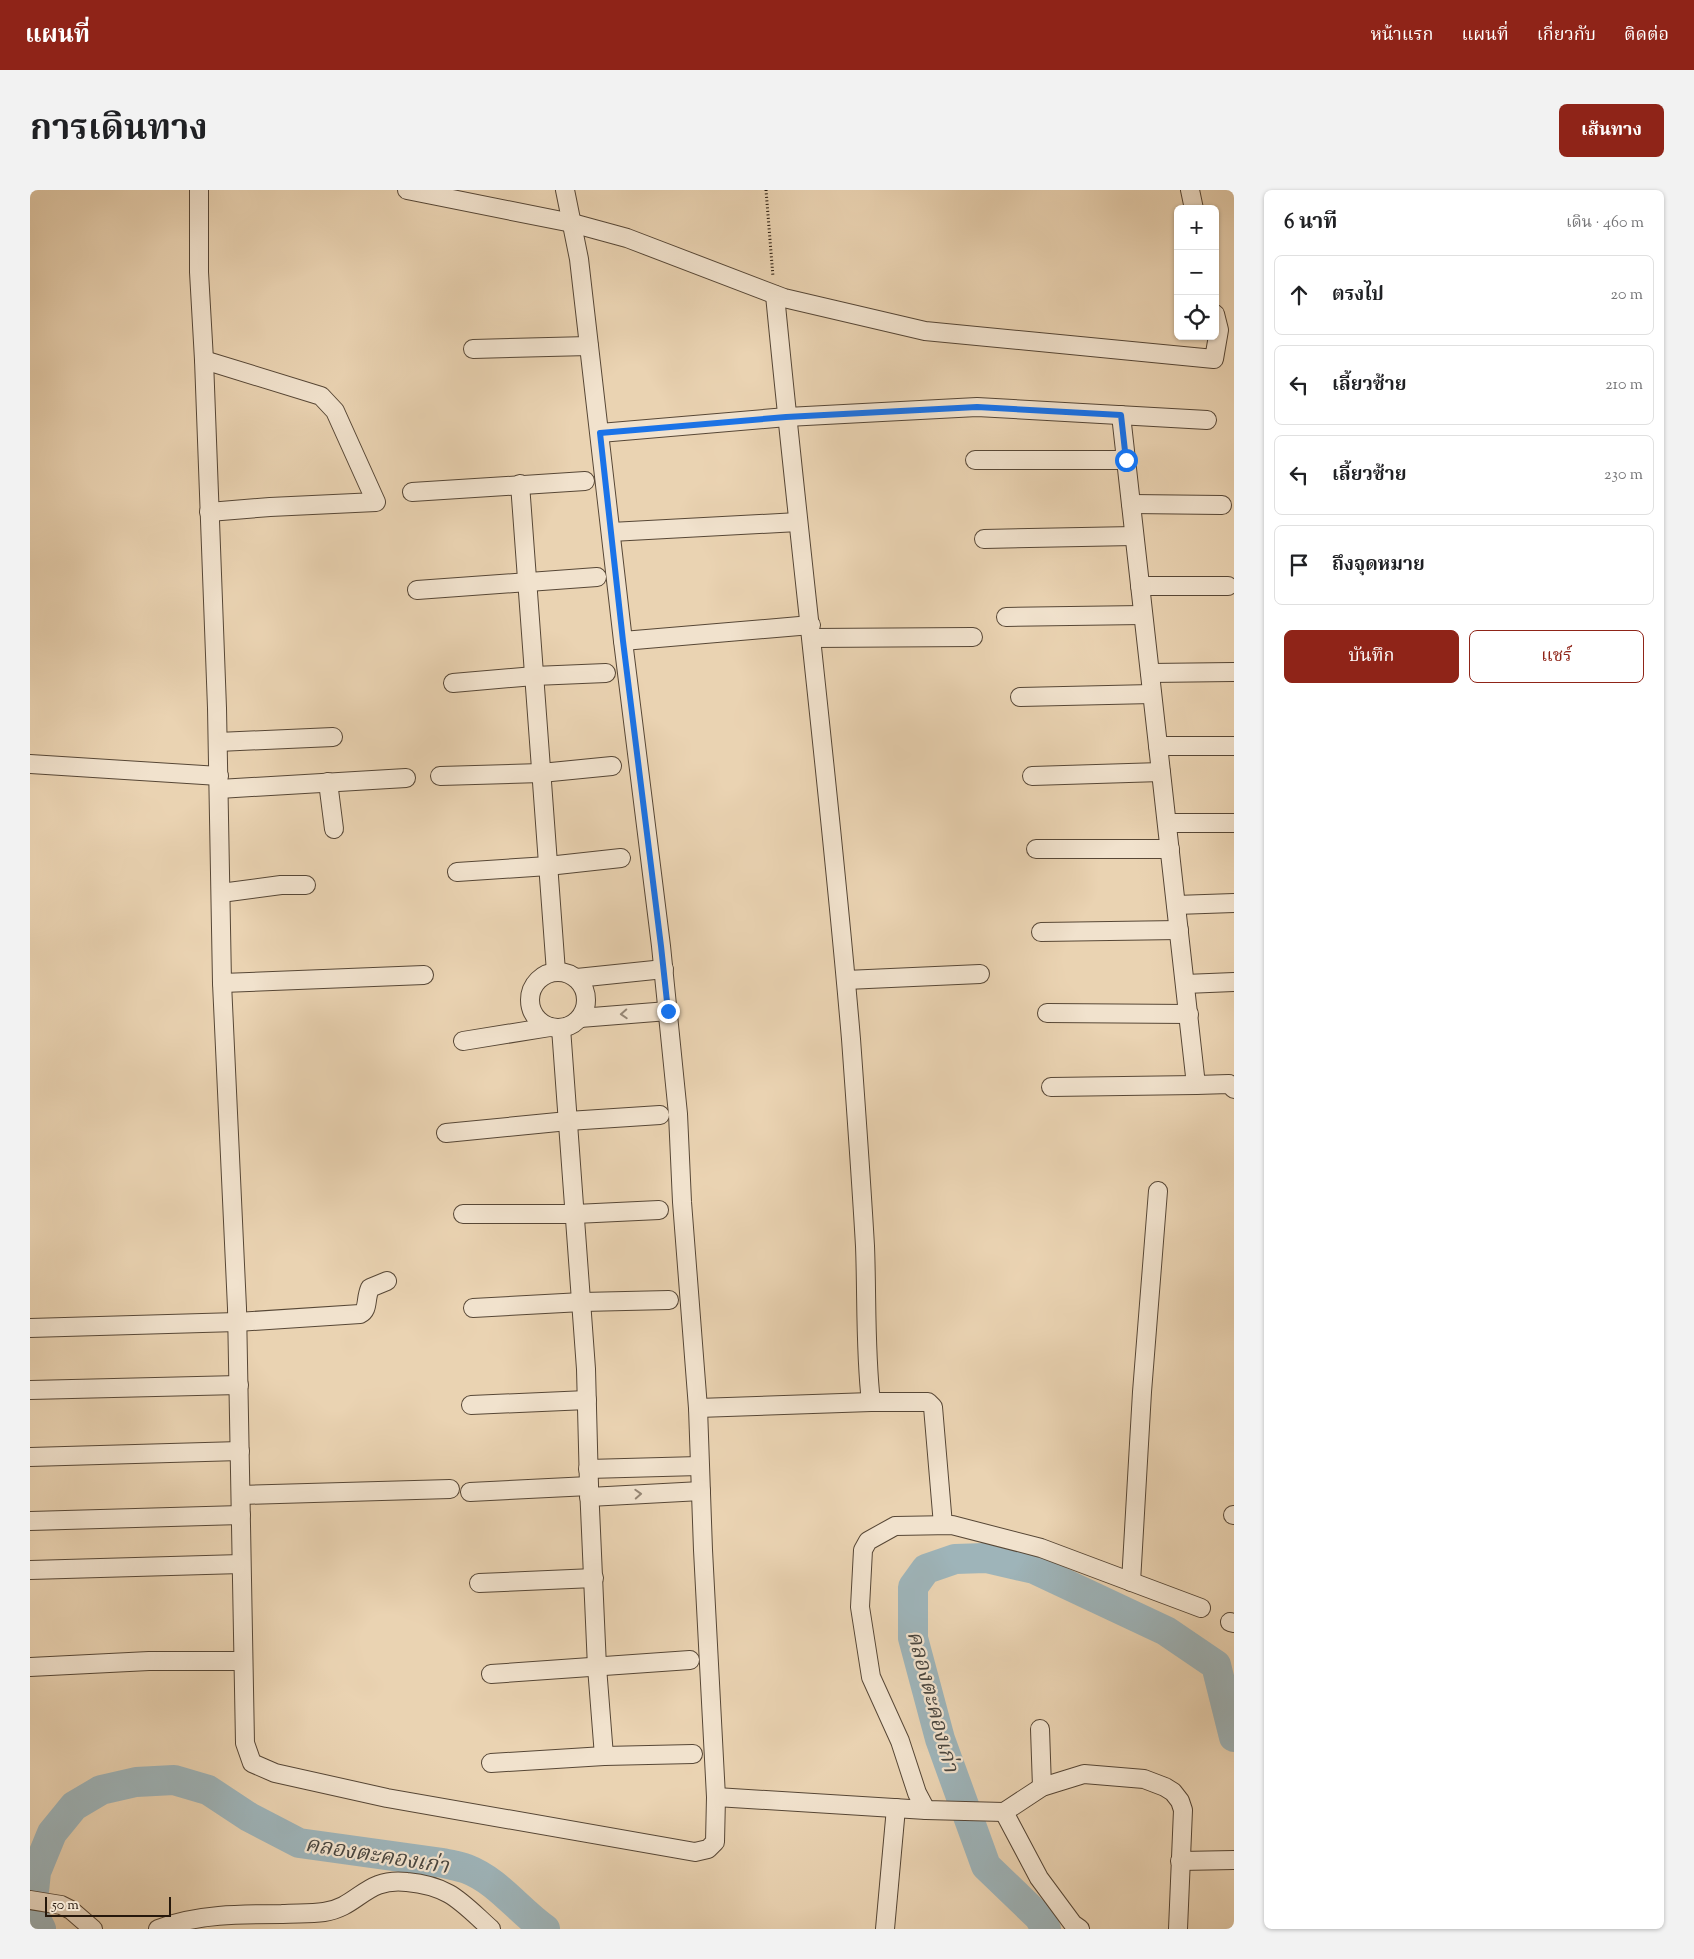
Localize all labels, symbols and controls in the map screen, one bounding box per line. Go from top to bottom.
text: แผนที่ [25,19,90,53]
text: หน้าแรก [1370,23,1433,49]
text: แผนที่ [1461,23,1509,49]
text: เกี่ยวกับ [1537,23,1596,49]
text: ติดต่อ [1624,23,1669,49]
button: เส้นทาง [1559,104,1664,157]
text: การเดินทาง [30,105,208,156]
map controls [1174,205,1219,340]
button: + [1174,205,1219,250]
text: 6 นาที [1284,208,1337,238]
text: เดิน · 460 m [1566,212,1644,235]
button: − [1174,250,1219,295]
icon: ahead [1285,281,1313,309]
text: ตรงไป [1332,282,1384,309]
text: 20 m [1610,284,1643,307]
button: locate [1174,295,1219,340]
icon: left [1285,371,1313,399]
text: เลี้ยวซ้าย [1332,372,1406,399]
text: 210 m [1605,374,1643,397]
route start [1115,449,1138,472]
icon: left [1285,461,1313,489]
text: เลี้ยวซ้าย [1332,462,1406,489]
text: 230 m [1604,464,1643,487]
icon: arrive [1285,551,1313,579]
text: ถึงจุดหมาย [1332,552,1425,579]
button: บันทึก [1284,630,1459,683]
button: แชร์ [1469,630,1644,683]
route end [657,1000,680,1023]
one-way arrow [620,1008,628,1019]
one-way arrow [634,1489,642,1500]
water label: คลองตะคองเก่า [897,1628,966,1777]
water label: คลองตะคองเก่า [302,1830,452,1884]
scale bar [45,1894,171,1917]
text: 50 m [52,1896,79,1916]

